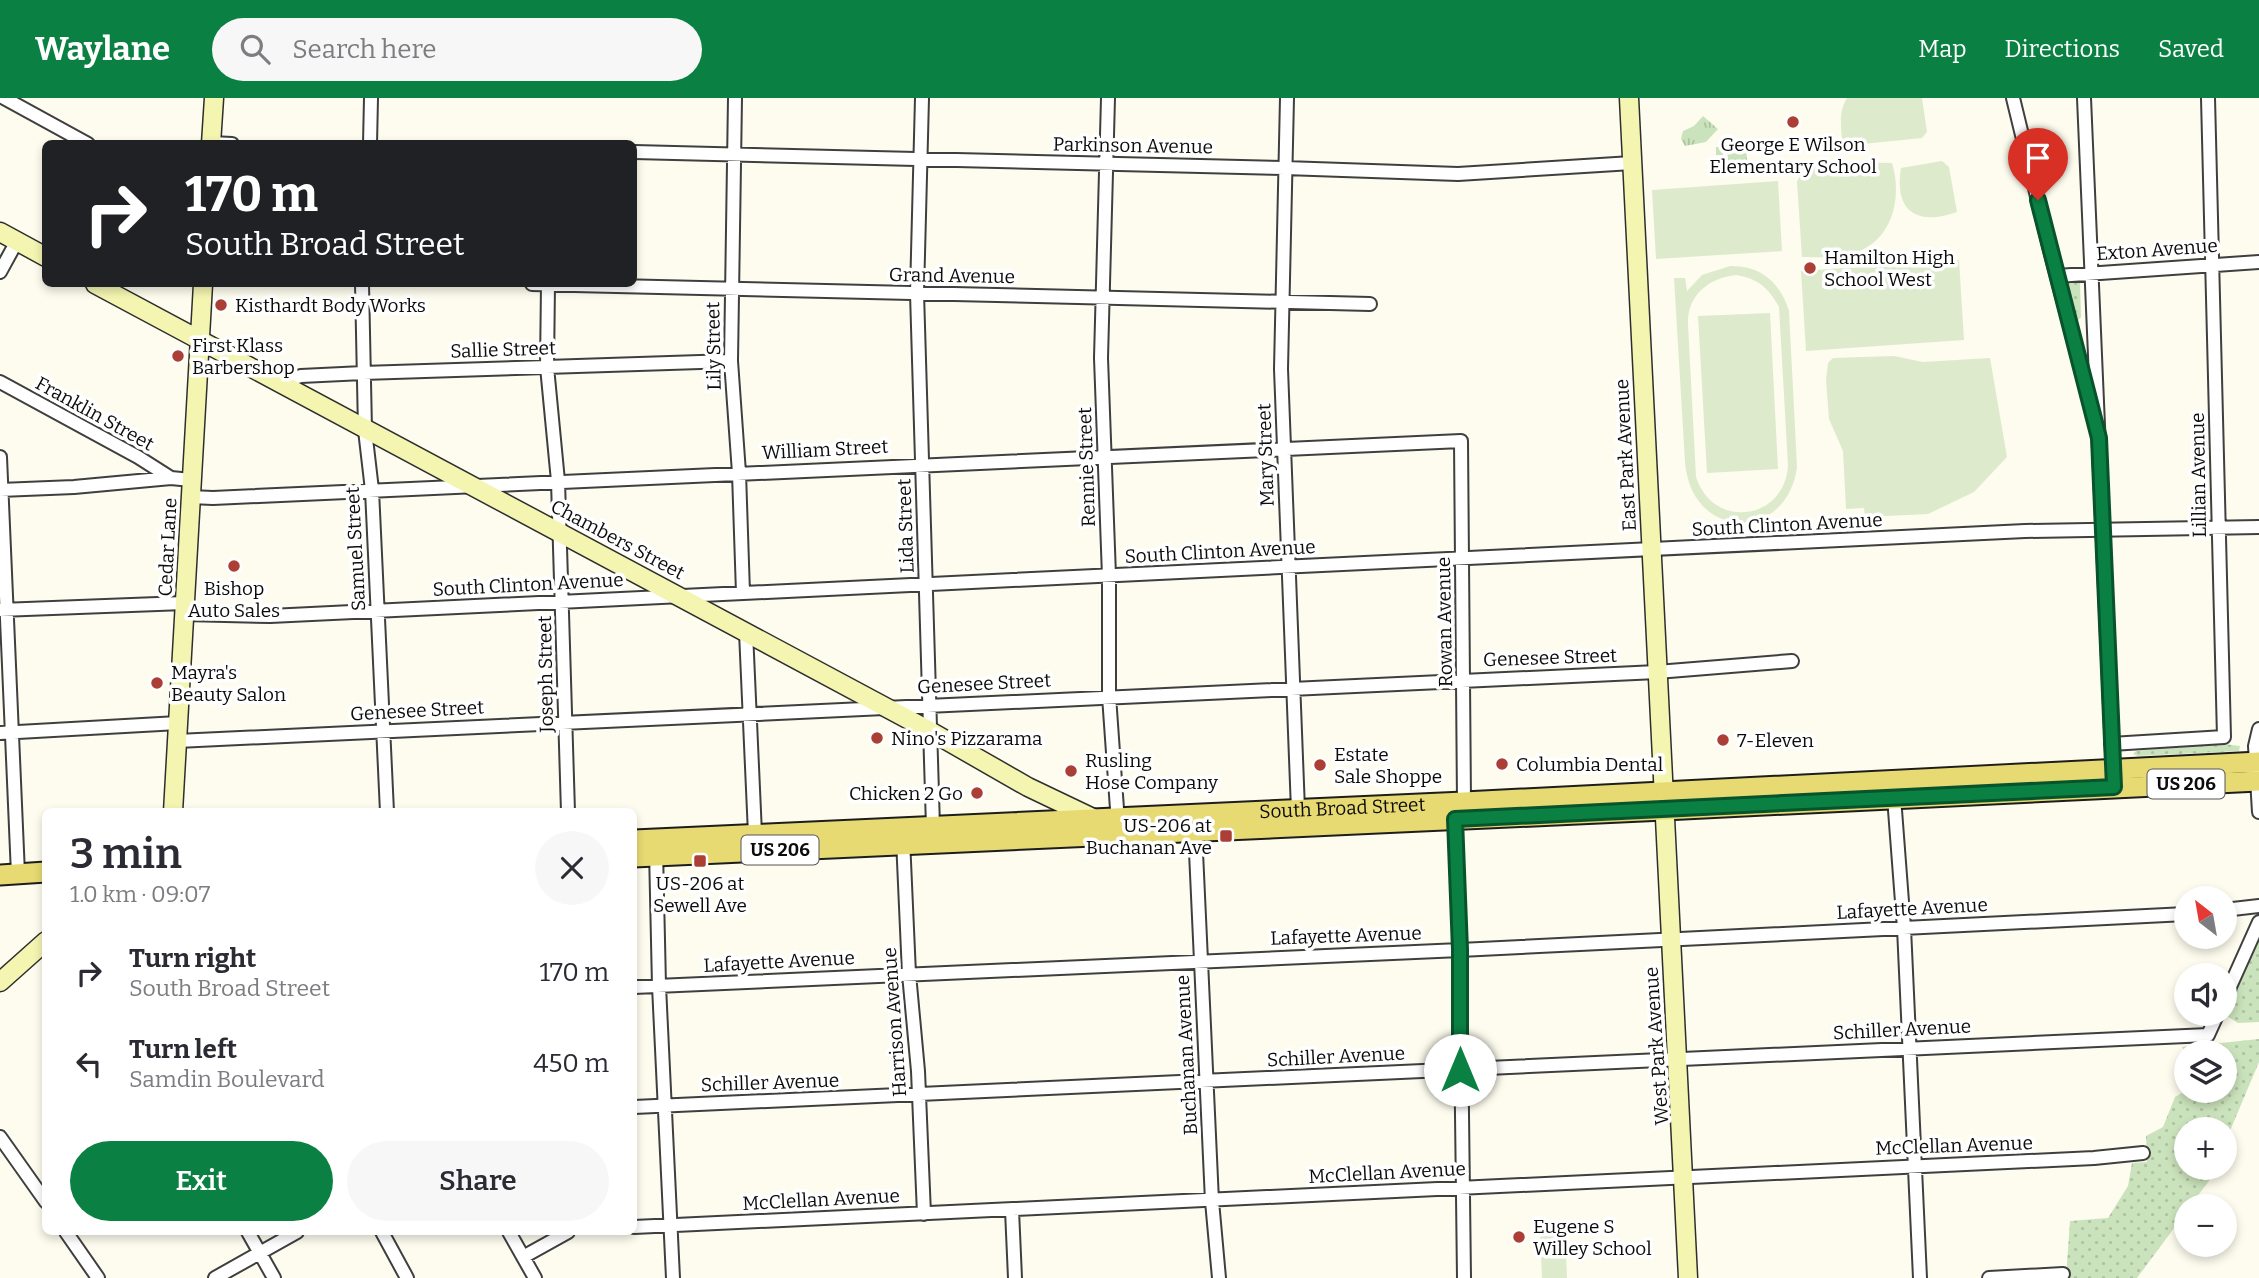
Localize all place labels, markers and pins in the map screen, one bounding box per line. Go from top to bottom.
marker: George E Wilson Elementary School [1785,114,1801,130]
pin [2008,128,2068,200]
place label: George E Wilson Elementary School [1709,133,1877,178]
place label: Hamilton High School West [1824,246,1955,291]
marker: Hamilton High School West [1802,260,1818,276]
place label: Kisthardt Body Works [235,294,426,317]
marker: Kisthardt Body Works [213,297,229,313]
place label: First Klass Barbershop [192,334,295,379]
marker: First Klass Barbershop [170,348,186,364]
marker: Bishop Auto Sales [226,558,242,574]
place label: Bishop Auto Sales [188,577,280,622]
place label: Mayra's Beauty Salon [171,661,286,706]
marker: Mayra's Beauty Salon [149,675,165,691]
place label: Nino's Pizzarama [891,727,1043,750]
place label: 7-Eleven [1737,729,1814,752]
marker: Nino's Pizzarama [869,730,885,746]
marker: 7-Eleven [1715,732,1731,748]
place label: Estate Sale Shoppe [1334,743,1442,788]
place label: Rusling Hose Company [1085,749,1219,794]
place label: Columbia Dental [1516,753,1663,776]
marker: Columbia Dental [1494,756,1510,772]
marker: Estate Sale Shoppe [1312,757,1328,773]
marker: Rusling Hose Company [1063,763,1079,779]
place label: Chicken 2 Go [849,782,963,805]
marker: Chicken 2 Go [969,785,985,801]
place label: US-206 at Buchanan Ave [1086,814,1212,859]
marker: US-206 at Buchanan Ave [1218,828,1234,844]
marker: US-206 at Sewell Ave [692,853,708,869]
place label: US-206 at Sewell Ave [653,872,747,917]
place label: Eugene S Willey School [1533,1215,1652,1260]
marker: Eugene S Willey School [1511,1229,1527,1245]

